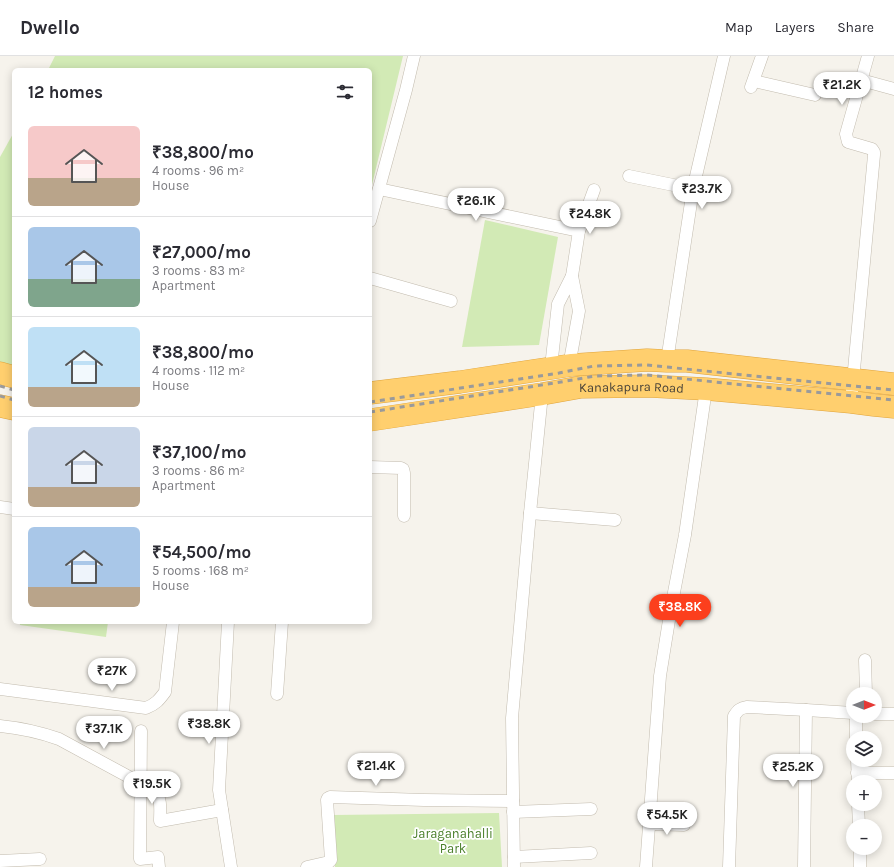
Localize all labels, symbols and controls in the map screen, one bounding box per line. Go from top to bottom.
text: Dwello [20,17,80,39]
text: Map [725,19,753,36]
text: Layers [775,19,815,36]
text: Share [837,19,874,36]
pin: ₹21.2K [809,72,875,106]
text: ₹21.2K [822,77,862,92]
icon: filters [334,81,356,103]
text: 12 homes [28,82,103,102]
icon: home [60,142,108,190]
text: ₹38,800/mo [152,142,254,162]
text: 4 rooms · 96 m² [152,163,244,178]
pin: ₹23.7K [669,176,735,210]
text: House [152,178,189,193]
text: ₹23.7K [681,181,723,196]
pin: ₹26.1K [443,188,509,222]
text: ₹26.1K [456,193,496,208]
pin: ₹24.8K [557,201,623,235]
text: ₹24.8K [569,206,611,221]
text: ₹27,000/mo [152,242,251,262]
icon: home [60,243,108,291]
text: 3 rooms · 83 m² [152,263,245,278]
text: Apartment [152,278,215,293]
text: ₹38,800/mo [152,342,254,362]
icon: home [60,343,108,391]
text: 4 rooms · 112 m² [152,363,245,378]
text: House [152,378,189,393]
street label: Kanakapura Road [579,379,684,396]
text: ₹37,100/mo [152,442,246,462]
icon: home [60,443,108,491]
text: 3 rooms · 86 m² [152,463,245,478]
text: Apartment [152,478,215,493]
text: ₹54,500/mo [152,542,251,562]
icon: home [60,543,108,591]
text: 5 rooms · 168 m² [152,563,249,578]
text: House [152,578,189,593]
pin: ₹38.8K [647,594,713,628]
text: ₹38.8K [658,599,702,614]
pin: ₹27K [88,658,136,692]
text: ₹27K [97,663,127,678]
north arrow [846,687,882,723]
map controls [846,687,882,855]
pin: ₹38.8K [176,711,242,745]
pin: ₹37.1K [71,716,137,750]
text: ₹38.8K [187,716,231,731]
text: ₹37.1K [85,721,123,736]
button: layers [846,731,882,767]
pin: ₹21.4K [343,753,409,787]
pin: ₹25.2K [760,754,826,788]
text: ₹21.4K [357,758,395,773]
text: ₹25.2K [772,759,814,774]
pin: ₹19.5K [119,771,185,805]
button: + [846,775,882,811]
text: ₹19.5K [133,776,171,791]
pin: ₹54.5K [634,802,700,836]
text: ₹54.5K [646,807,688,822]
button: − [846,819,882,855]
park label: Jaraganahalli Park [413,826,493,856]

